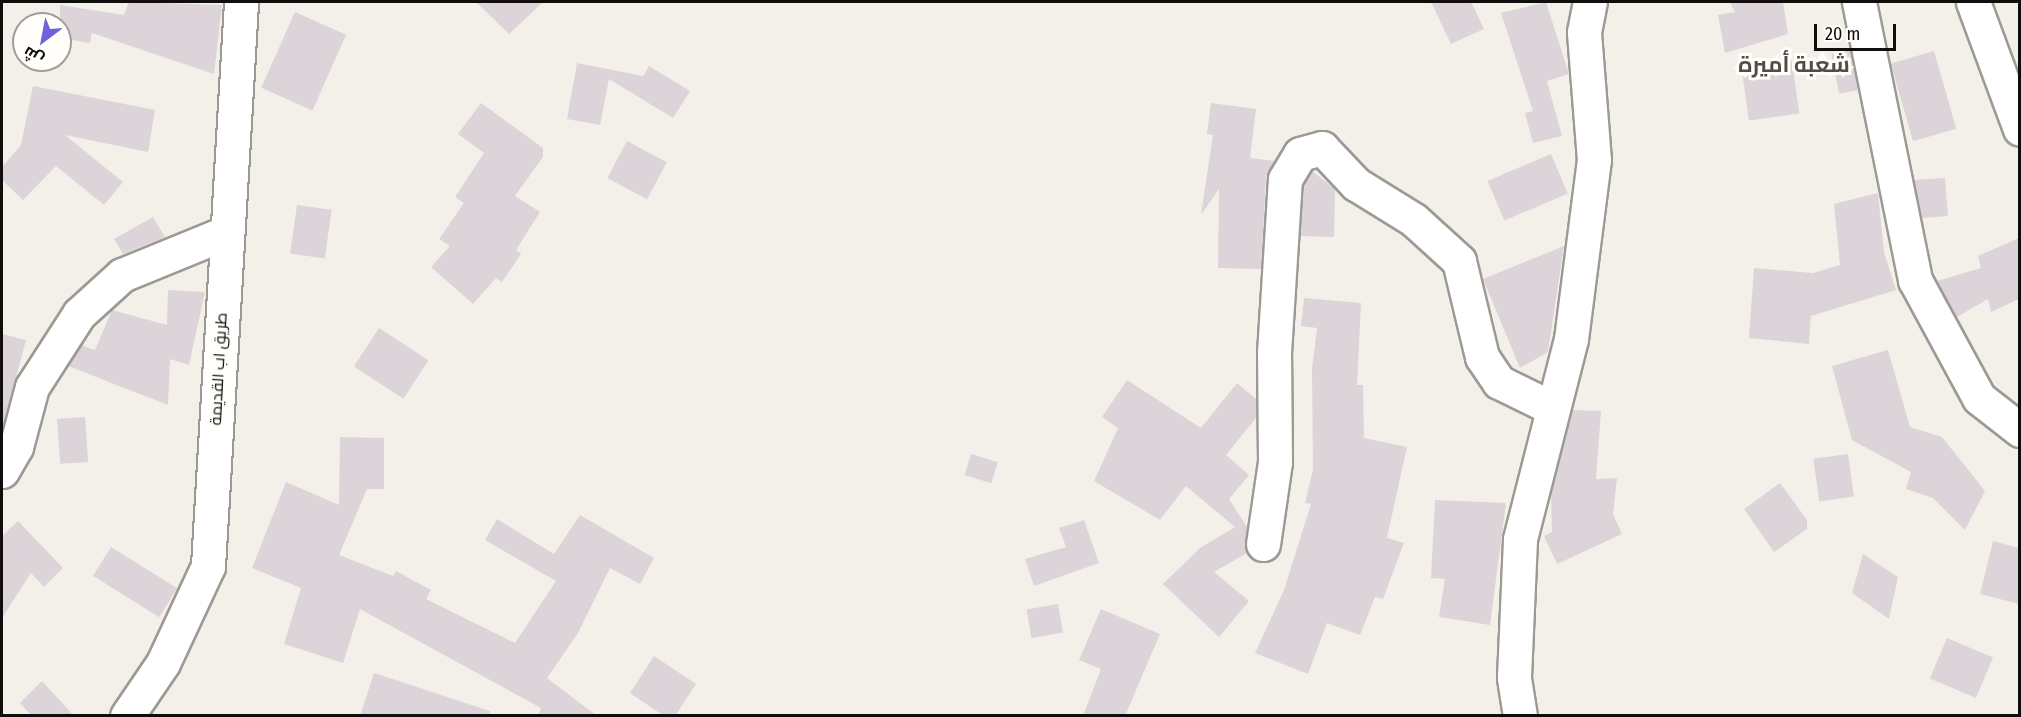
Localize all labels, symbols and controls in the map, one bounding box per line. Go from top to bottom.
north arrow [12,12,72,72]
scale bar [1817,12,1900,50]
text: 20 m [1825,23,1860,45]
text: ش [20,42,47,69]
district label: شعبة أميرة [1738,52,1850,78]
street label: طريق اب القديمة [206,312,232,426]

